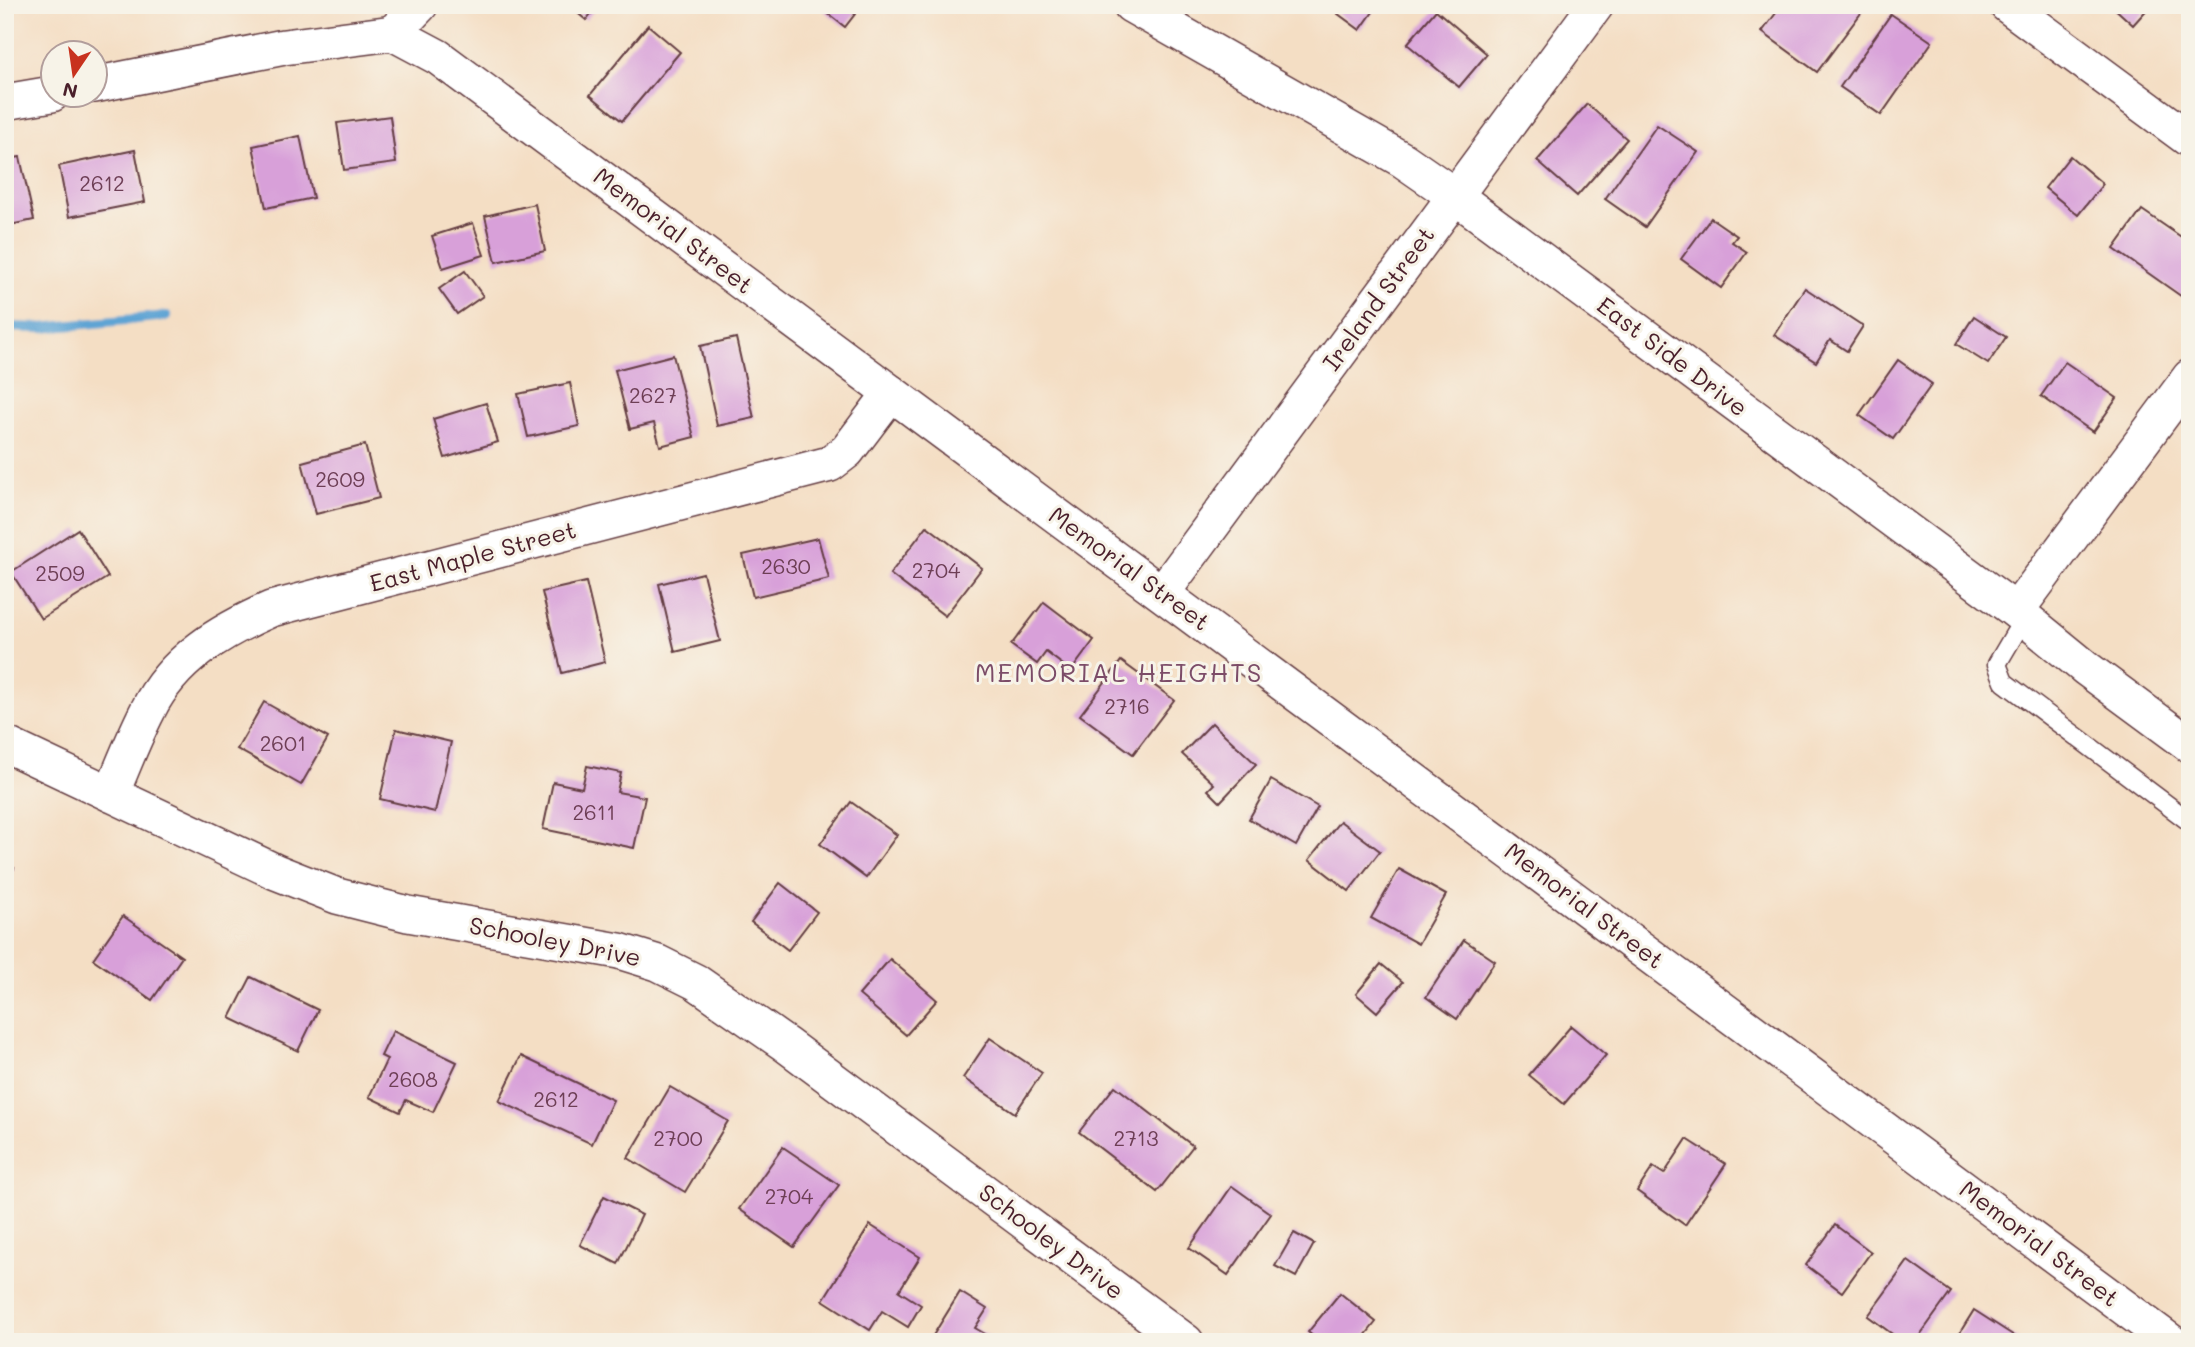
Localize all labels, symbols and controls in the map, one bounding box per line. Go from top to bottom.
north arrow [38,38,108,108]
text: N [60,77,80,105]
street label: Memorial Street [588,160,760,300]
house number: 2612 [79,169,125,196]
street label: Ireland Street [1315,220,1441,376]
street label: East Side Drive [1591,289,1754,423]
house number: 2627 [629,381,677,408]
house number: 2609 [315,465,365,492]
street label: Memorial Street [1043,499,1217,637]
street label: East Maple Street [366,513,579,598]
house number: 2630 [761,552,811,579]
house number: 2704 [912,556,961,583]
house number: 2509 [35,559,85,586]
district label: MEMORIAL HEIGHTS [975,655,1263,689]
house number: 2716 [1104,692,1150,719]
house number: 2601 [260,729,306,756]
house number: 2611 [572,798,616,825]
street label: Memorial Street [1499,835,1671,975]
street label: Schooley Drive [467,909,644,972]
house number: 2608 [388,1065,438,1092]
house number: 2612 [533,1085,579,1112]
house number: 2700 [653,1124,703,1151]
house number: 2713 [1113,1124,1159,1151]
street label: Memorial Street [1954,1173,2126,1313]
street label: Schooley Drive [973,1176,1131,1306]
house number: 2704 [765,1182,814,1209]

